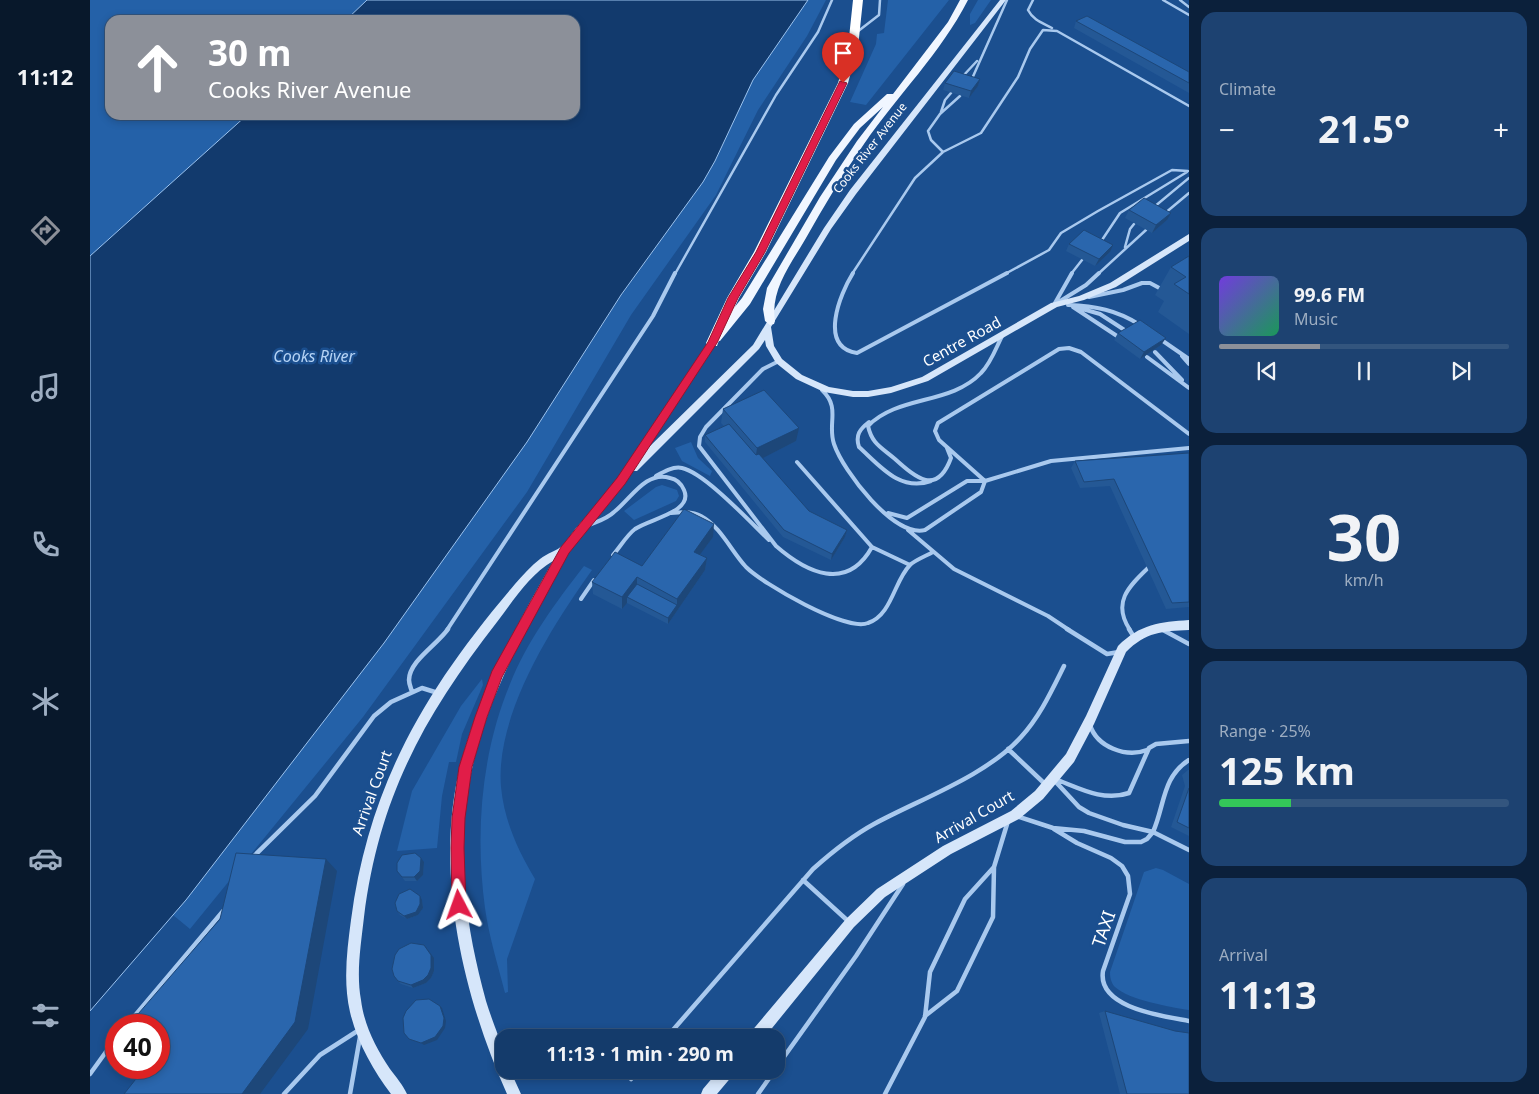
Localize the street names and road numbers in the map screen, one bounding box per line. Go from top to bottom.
street label: Cooks River Avenue [829,99,911,197]
street label: Centre Road [919,311,1004,371]
street label: Arrival Court [346,747,396,838]
street label: Arrival Court [930,785,1018,847]
street label: TAXI [1086,907,1120,950]

